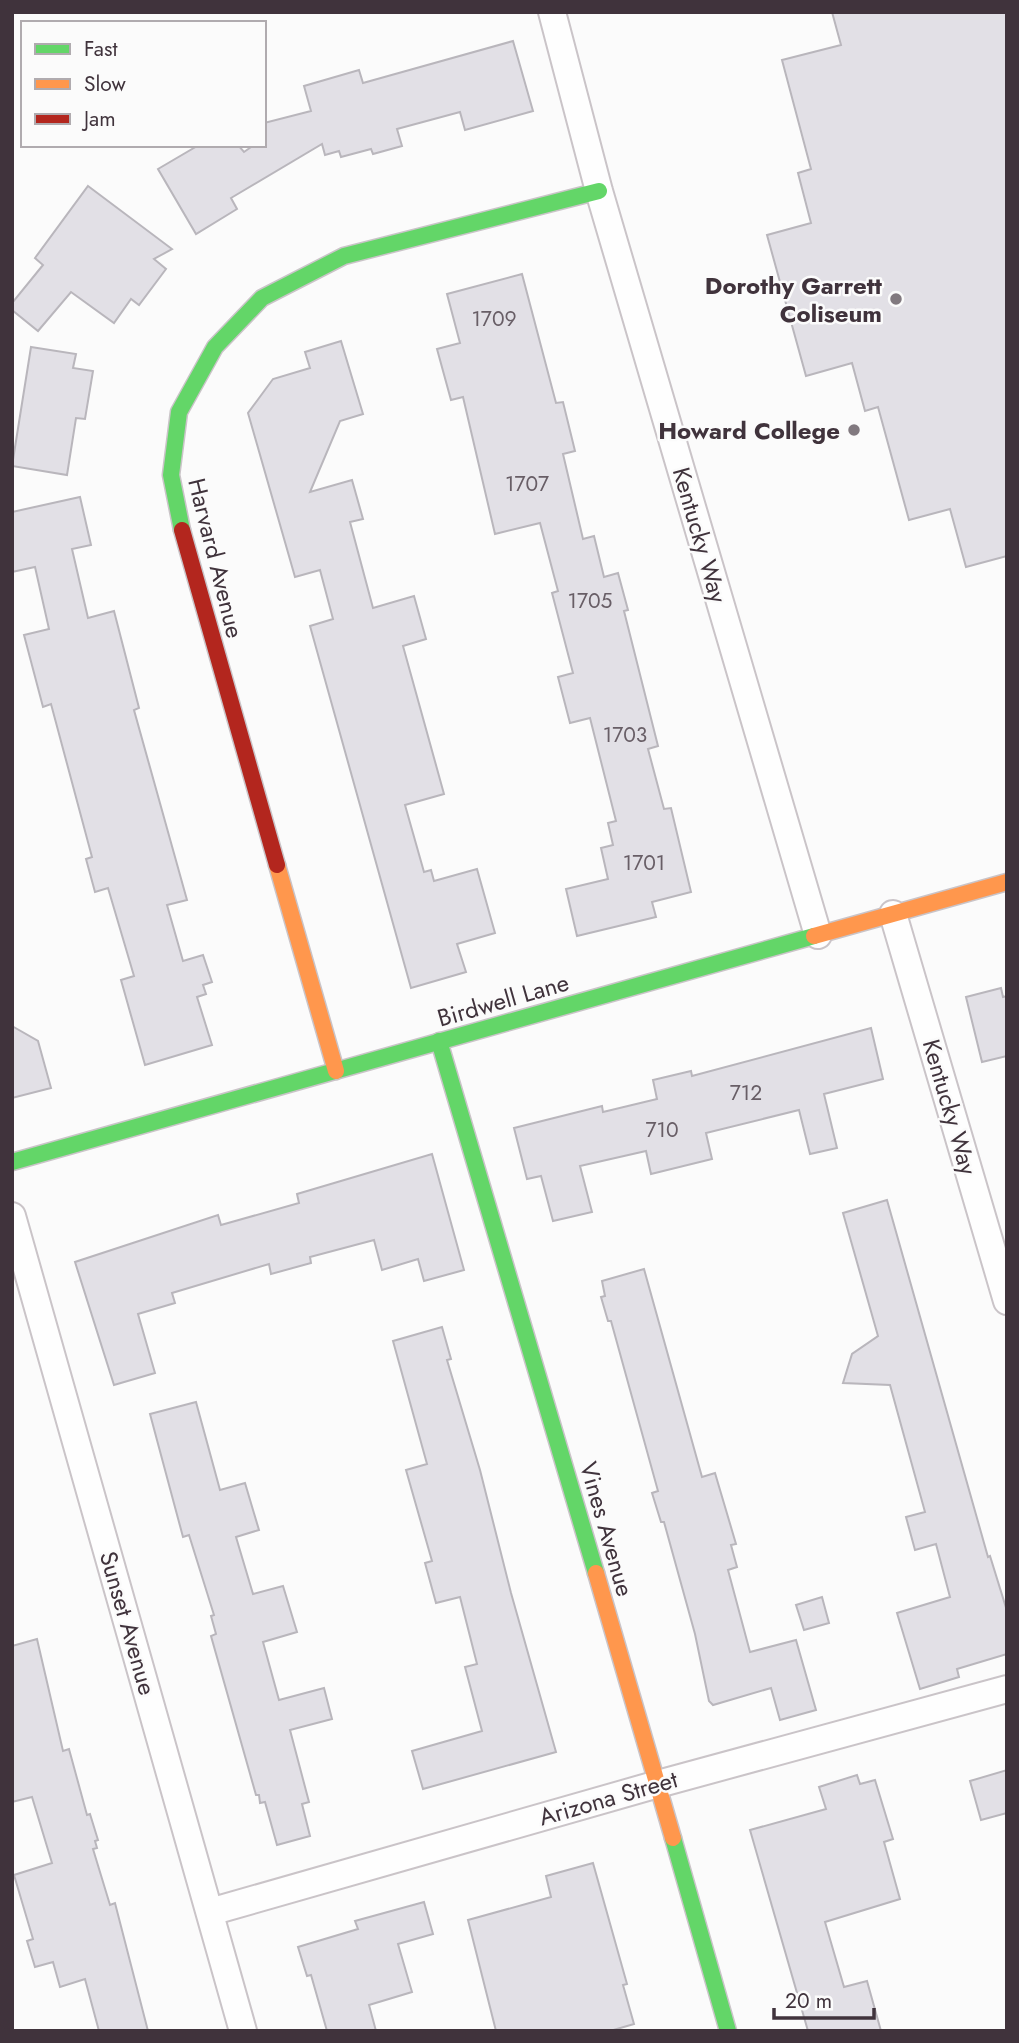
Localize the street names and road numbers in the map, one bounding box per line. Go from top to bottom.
street label: Kentucky Way [664,463,736,607]
street label: Harvard Avenue [179,474,253,642]
street label: Birdwell Lane [433,965,573,1035]
street label: Kentucky Way [914,1035,986,1179]
street label: Vines Avenue [571,1458,643,1600]
street label: Sunset Avenue [91,1547,165,1699]
street label: Arizona Street [535,1761,682,1834]

